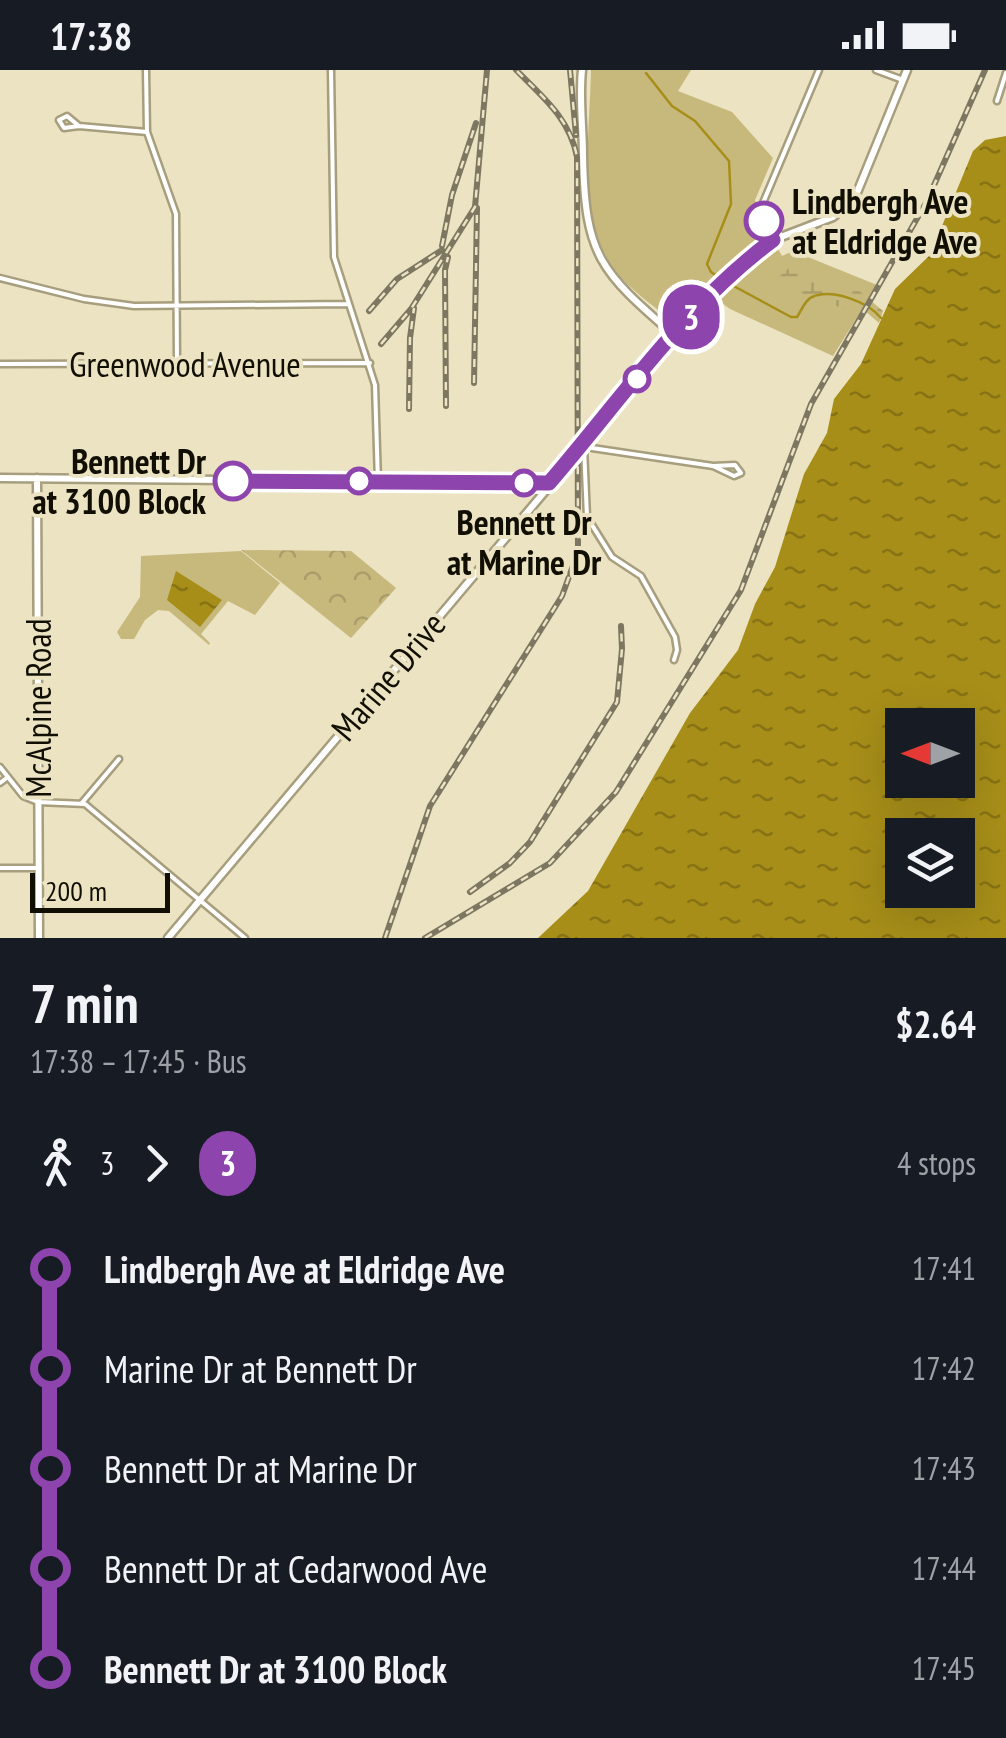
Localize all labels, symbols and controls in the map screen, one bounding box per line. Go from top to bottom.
text: 17:38 [50,11,132,60]
place label: Lindbergh Ave at Eldridge Ave [792,178,978,264]
marker: Lindbergh Ave at Eldridge Ave [745,202,783,240]
line badge: 3 [658,284,724,350]
text: 3 [683,294,699,340]
street label: Greenwood Avenue [69,341,301,387]
unlabelled marker [624,366,650,392]
place label: Bennett Dr at 3100 Block [32,438,207,524]
marker: Bennett Dr at 3100 Block [214,462,252,500]
unlabelled marker [346,468,372,494]
marker: Bennett Dr at Marine Dr [511,470,537,496]
place label: Bennett Dr at Marine Dr [447,499,602,585]
street label: Marine Drive [321,602,455,750]
street label: McAlpine Road [15,618,61,798]
north arrow [885,708,975,798]
map controls [885,708,975,908]
button: layers [885,818,975,908]
scale bar [30,868,170,913]
text: 200 m [45,872,107,909]
text: 7 min [30,967,139,1038]
text: $2.64 [895,999,976,1048]
text: 17:38 – 17:45 · Bus [30,1040,247,1082]
icon: walk [30,1136,85,1191]
icon: forward [129,1136,184,1191]
text: 3 [219,1140,236,1186]
text: 3 [100,1142,114,1184]
text: 4 stops [897,1142,976,1184]
text: Lindbergh Ave at Eldridge Ave [104,1244,505,1293]
text: 17:41 [912,1247,976,1289]
text: Marine Dr at Bennett Dr [104,1344,417,1393]
text: 17:42 [912,1347,976,1389]
text: Bennett Dr at Marine Dr [104,1444,417,1493]
text: 17:43 [912,1447,976,1489]
text: Bennett Dr at Cedarwood Ave [104,1544,487,1593]
text: 17:44 [912,1547,976,1589]
text: Bennett Dr at 3100 Block [104,1644,447,1693]
text: 17:45 [912,1647,976,1689]

